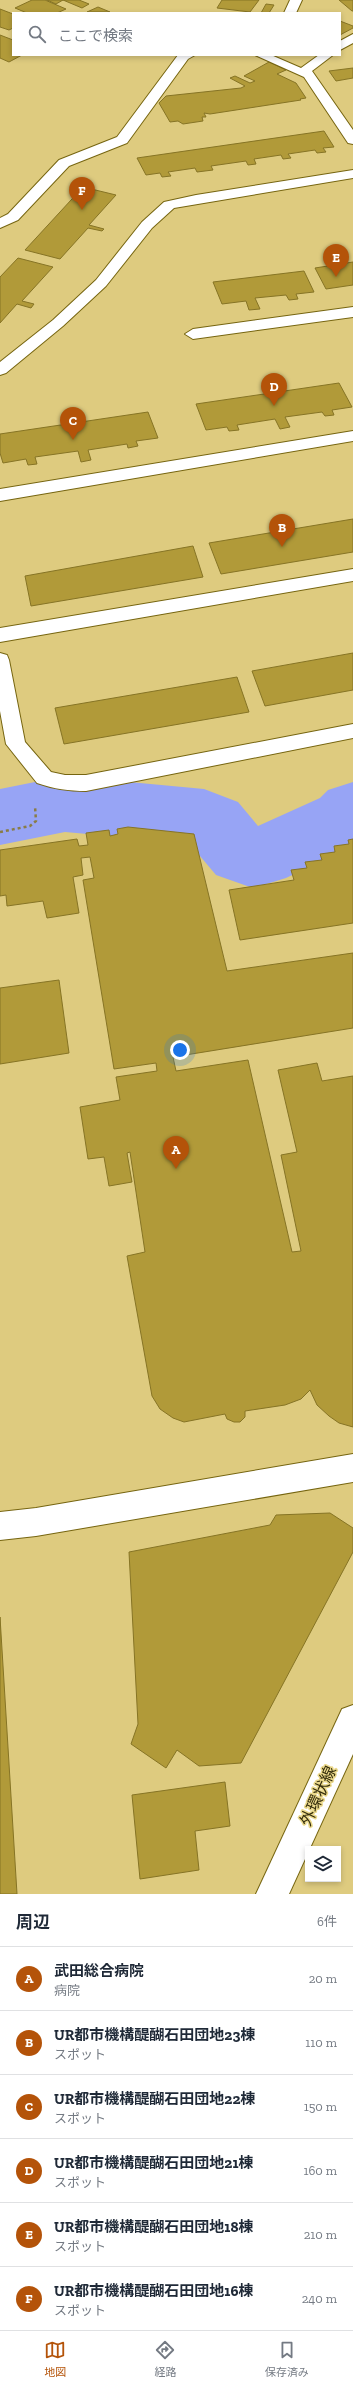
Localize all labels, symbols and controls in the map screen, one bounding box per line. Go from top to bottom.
search box [12,12,341,56]
icon: search [26,23,48,45]
text: ここで検索 [58,27,133,45]
pin: F [69,177,95,210]
pin: E [323,244,349,277]
pin: D [261,373,287,406]
pin: C [60,407,86,440]
pin: B [269,514,295,547]
your location [170,1040,190,1060]
pin: A [163,1136,189,1169]
street label: 外環状線 [296,1763,340,1829]
map controls [305,1846,341,1882]
button: layers [305,1846,341,1882]
text: 周辺 [16,1912,50,1932]
text: 6件 [317,1914,337,1929]
text: 武田総合病院 [54,1962,144,1980]
text: A [25,1971,33,1986]
text: 20 m [309,1971,337,1986]
text: 病院 [54,1983,80,1998]
text: UR都市機構醍醐石田団地23棟 [54,2026,255,2044]
text: B [25,2035,33,2050]
text: 110 m [305,2035,337,2050]
text: スポット [54,2047,106,2062]
text: UR都市機構醍醐石田団地22棟 [54,2090,255,2108]
text: C [25,2099,33,2114]
text: 150 m [304,2099,337,2114]
text: スポット [54,2111,106,2126]
text: UR都市機構醍醐石田団地21棟 [54,2154,253,2172]
text: D [24,2163,34,2178]
text: 160 m [303,2163,337,2178]
text: スポット [54,2175,106,2190]
text: UR都市機構醍醐石田団地18棟 [54,2218,254,2236]
text: E [25,2227,33,2242]
text: 210 m [304,2227,337,2242]
text: スポット [54,2239,106,2254]
text: UR都市機構醍醐石田団地16棟 [54,2282,253,2300]
text: F [25,2291,33,2306]
text: 240 m [302,2291,337,2306]
text: スポット [54,2303,106,2318]
tab: 地図 [44,2339,66,2379]
tab: 経路 [154,2339,176,2379]
tab: 保存済み [265,2339,309,2379]

